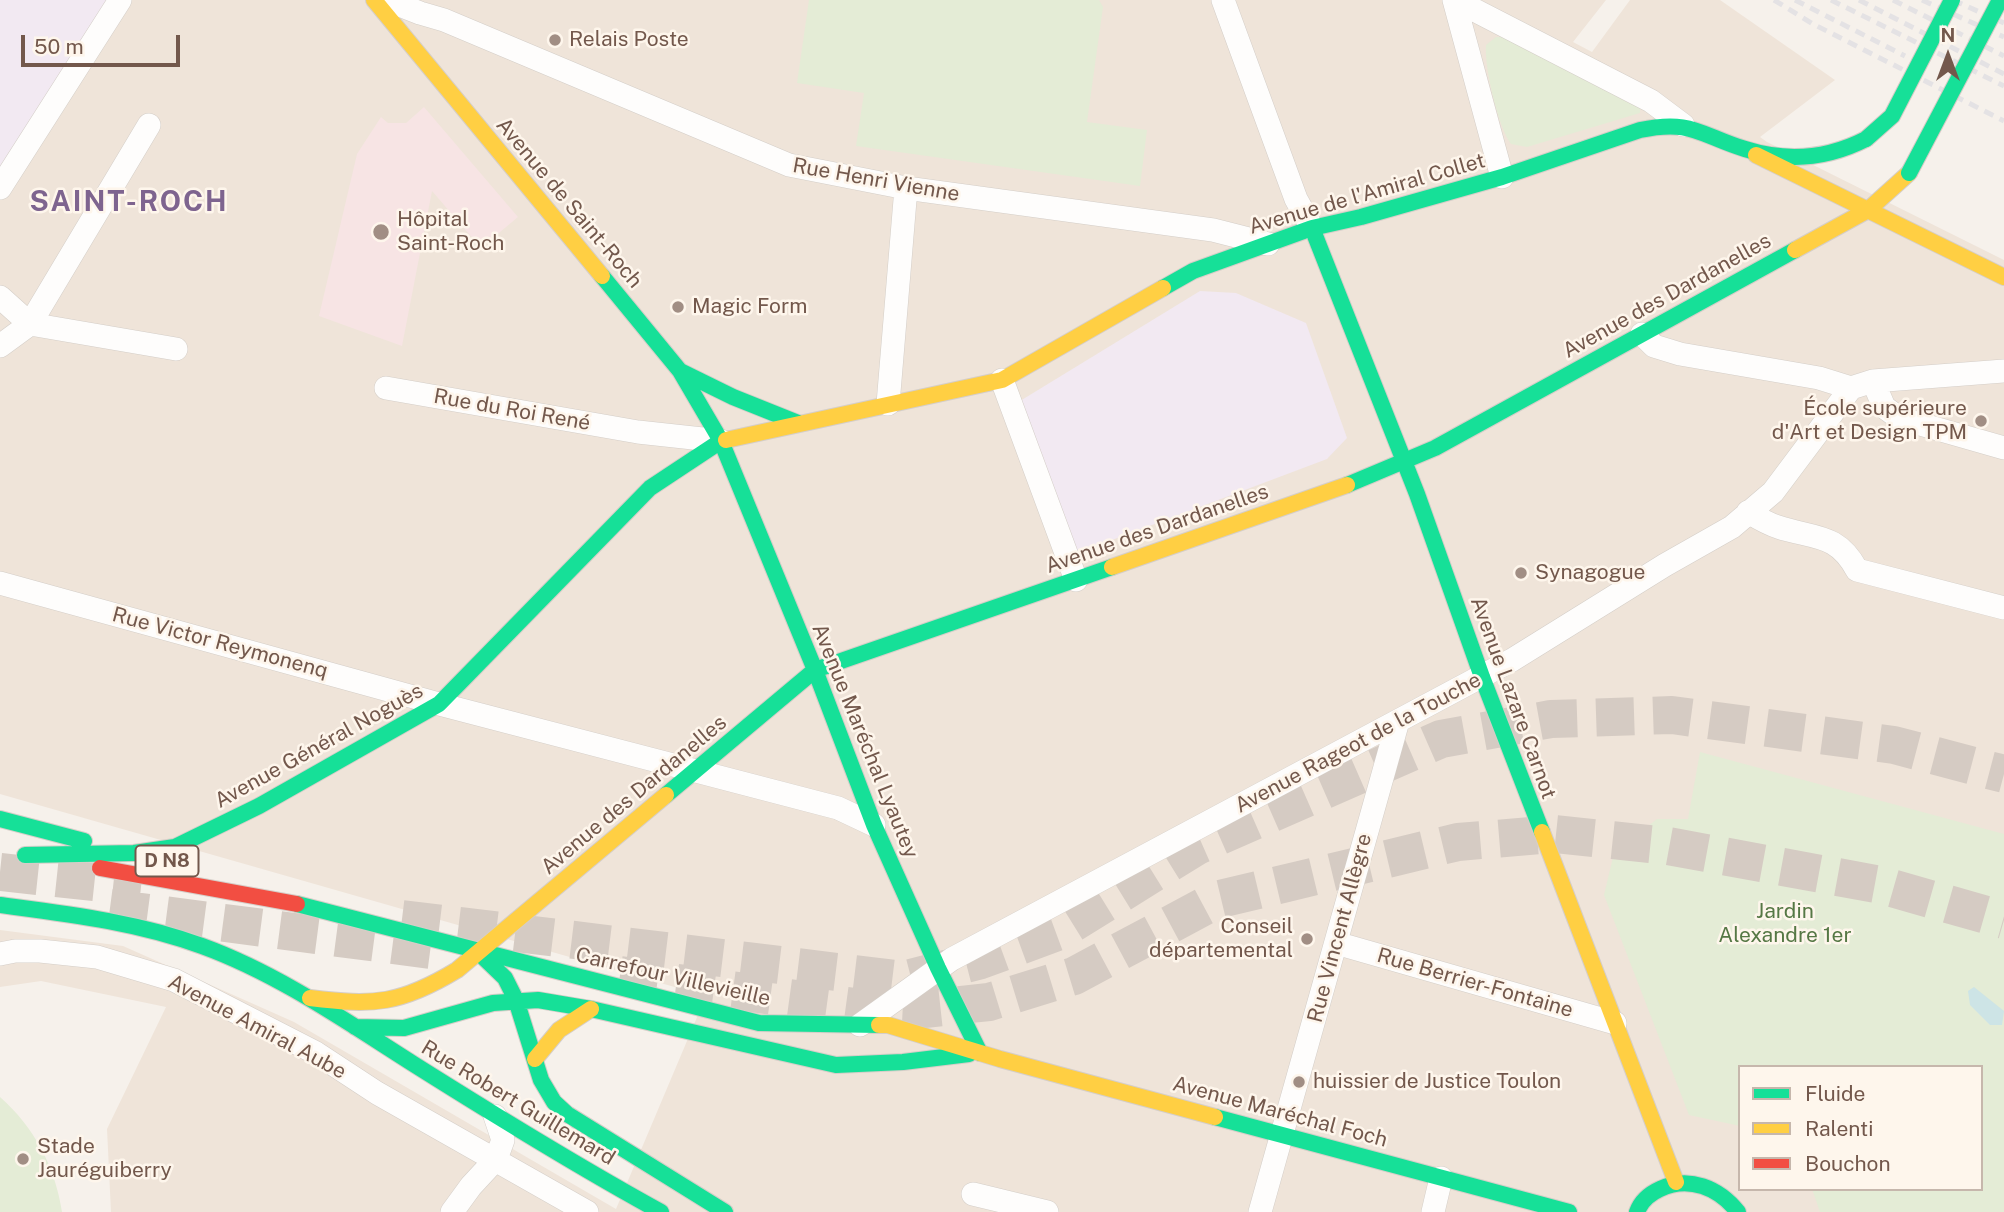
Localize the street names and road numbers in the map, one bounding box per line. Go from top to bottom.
street label: Avenue de Saint-Roch [491,113,647,293]
street label: Avenue de l'Amiral Collet [1246,148,1488,240]
street label: Rue Henri Vienne [791,153,961,207]
street label: Avenue des Dardanelles [1559,228,1775,364]
street label: Rue du Roi René [432,384,592,436]
street label: Avenue des Dardanelles [1042,479,1272,579]
street label: Avenue Lazare Carnot [1465,593,1561,803]
street label: Rue Victor Reymonenq [109,602,331,684]
street label: Avenue Maréchal Lyautey [806,620,924,862]
street label: Avenue Rageot de la Touche [1231,667,1485,819]
street label: Avenue Général Noguès [210,678,428,814]
street label: Avenue des Dardanelles [536,710,732,880]
street label: Rue Vincent Allègre [1303,831,1377,1025]
road number: D N8 [136,846,198,876]
street label: Carrefour Villevieille [573,942,773,1012]
street label: Rue Berrier-Fontaine [1374,943,1576,1023]
street label: Avenue Amiral Aube [164,969,350,1085]
street label: Rue Robert Guillemard [416,1035,620,1171]
street label: Avenue Maréchal Foch [1170,1071,1390,1153]

